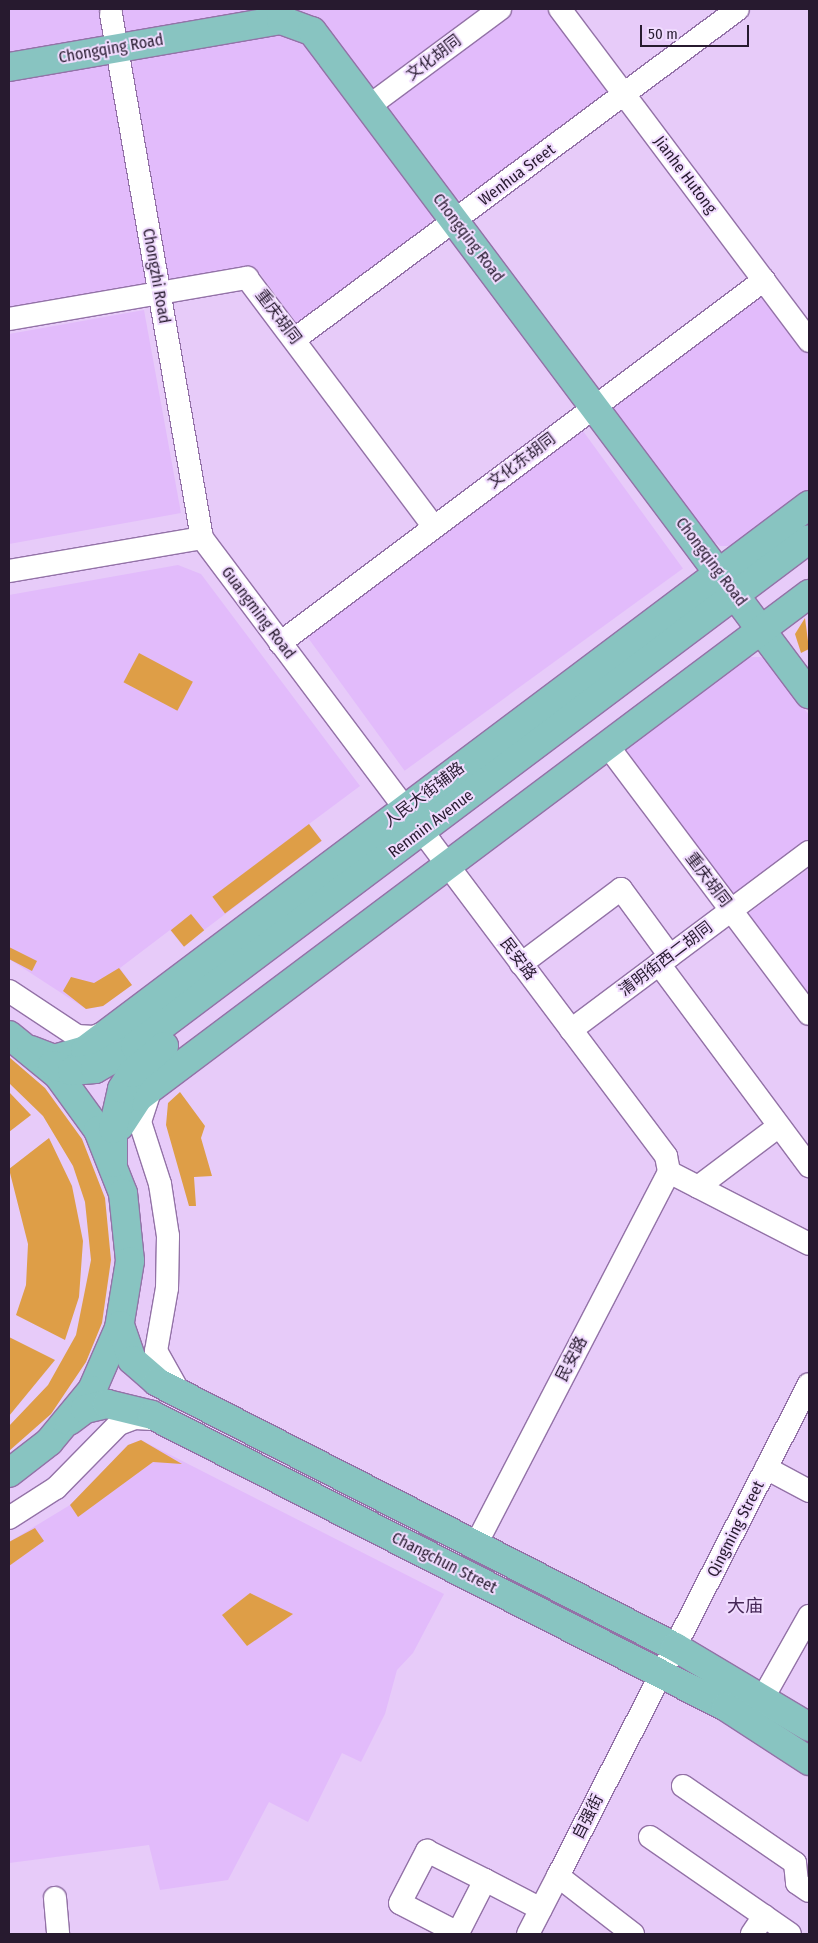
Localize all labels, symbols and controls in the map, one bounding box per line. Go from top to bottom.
scale bar [643,15,752,47]
text: 50 m [648,25,678,43]
street label: Chongqing Road [57,30,165,68]
street label: 文化胡同 [403,31,465,85]
street label: Jianhe Hutong [650,132,720,218]
street label: Wenhua Sreet [475,140,559,210]
street label: Chongqing Road [428,190,508,286]
street label: Chongzhi Road [138,227,174,325]
street label: 重庆胡同 [251,286,305,348]
street label: 文化东胡同 [484,429,560,493]
street label: Chongqing Road [671,514,751,610]
street label: Guangming Road [217,563,299,663]
street label: 人民大街辅路 [380,758,468,832]
street label: Renmin Avenue [385,786,477,862]
street label: 重庆胡同 [681,849,735,911]
street label: 清明街西二胡同 [615,918,717,1000]
street label: 民安路 [496,934,540,984]
street label: 民安路 [553,1333,591,1385]
street label: Qingming Street [704,1478,768,1580]
street label: Changchun Street [388,1528,500,1598]
district label: 大庙 [727,1595,763,1617]
street label: 自强街 [569,1791,607,1843]

